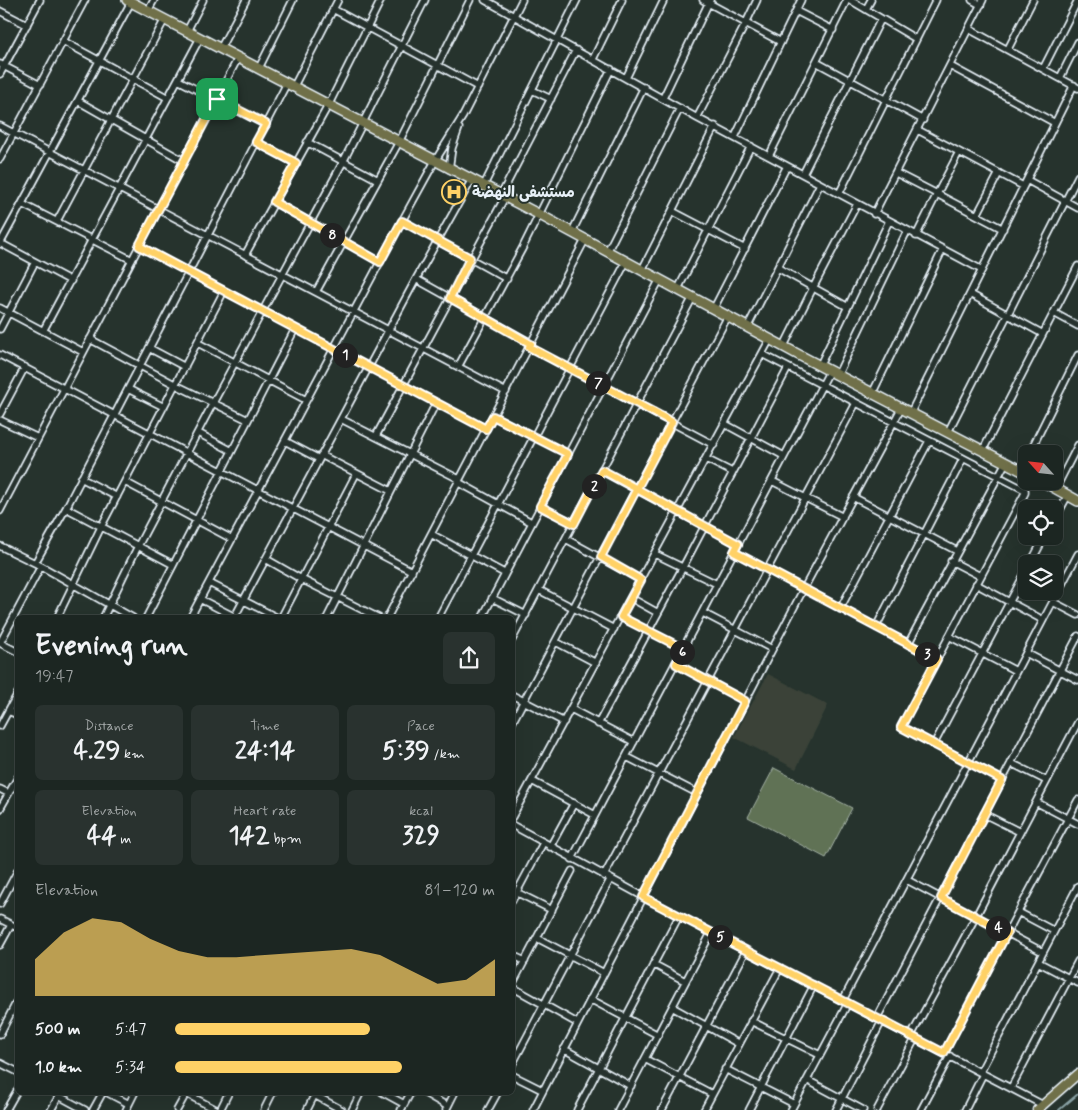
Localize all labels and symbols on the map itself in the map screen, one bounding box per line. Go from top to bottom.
pin [196,78,238,120]
hospital icon: مستشفى النهضة [441,179,467,205]
place label: مستشفى النهضة [472,183,575,203]
pin: 8 [320,222,344,248]
pin: 1 [332,342,358,368]
pin: 7 [586,370,610,396]
north arrow [1018,445,1062,490]
pin: 2 [582,474,606,498]
pin: 6 [670,640,694,664]
pin: 3 [914,642,940,666]
pin: 4 [986,916,1010,940]
pin: 5 [708,924,732,950]

